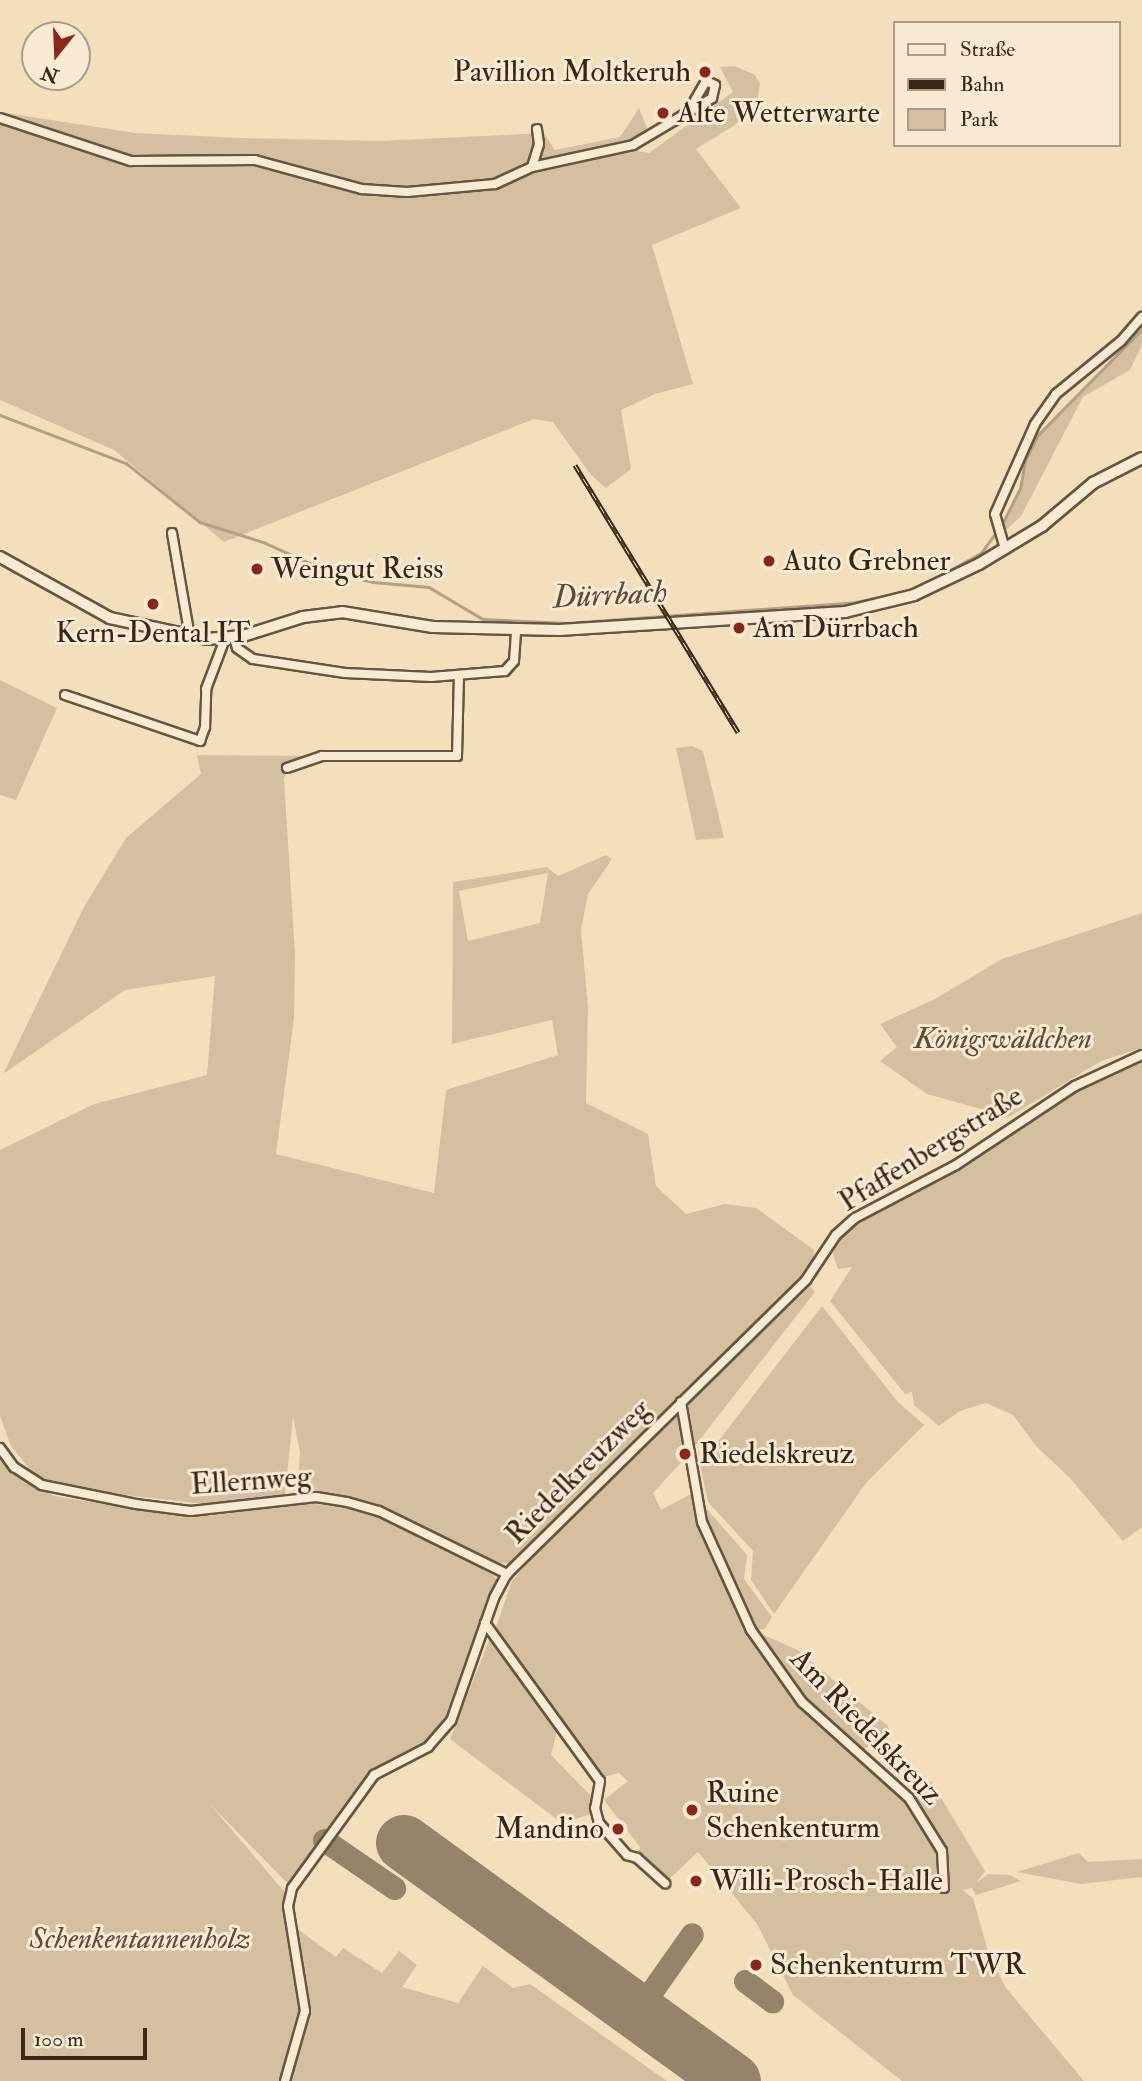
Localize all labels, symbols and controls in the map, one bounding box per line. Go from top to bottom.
north arrow [21,21,91,91]
legend [894,21,1121,147]
text: Straße [960,36,1015,63]
place label: Pavillion Moltkeruh [453,54,691,90]
text: N [38,60,62,88]
marker: Pavillion Moltkeruh [697,64,713,80]
text: Bahn [960,71,1004,98]
place label: Alte Wetterwarte [677,95,880,131]
marker: Alte Wetterwarte [655,105,671,121]
text: Park [960,106,998,133]
place label: Auto Grebner [783,543,950,579]
place label: Weingut Reiss [271,551,444,587]
marker: Auto Grebner [761,553,777,569]
marker: Weingut Reiss [249,561,265,577]
water label: Dürrbach [552,573,668,617]
marker: Kern-Dental IT [145,596,161,612]
place label: Am Dürrbach [753,610,919,646]
place label: Kern-Dental IT [55,615,251,651]
marker: Am Dürrbach [731,620,747,636]
park label: Königswäldchen [914,1021,1092,1057]
street label: Pfaffenbergstraße [832,1078,1030,1220]
street label: Riedelkreuzweg [498,1392,658,1552]
place label: Riedelskreuz [699,1436,854,1472]
marker: Riedelskreuz [677,1446,693,1462]
street label: Ellernweg [189,1459,313,1503]
street label: Am Riedelskreuz [782,1641,950,1813]
place label: Ruine Schenkenturm [706,1775,880,1846]
marker: Ruine Schenkenturm [684,1802,700,1818]
place label: Mandino [495,1811,604,1847]
marker: Mandino [610,1821,626,1837]
place label: Willi-Prosch-Halle [710,1863,943,1899]
marker: Willi-Prosch-Halle [688,1873,704,1889]
park label: Schenkentannenholz [29,1921,251,1957]
place label: Schenkenturm TWR [770,1947,1025,1983]
marker: Schenkenturm TWR [748,1957,764,1973]
scale bar [24,2014,150,2058]
text: 100 m [34,2026,84,2053]

